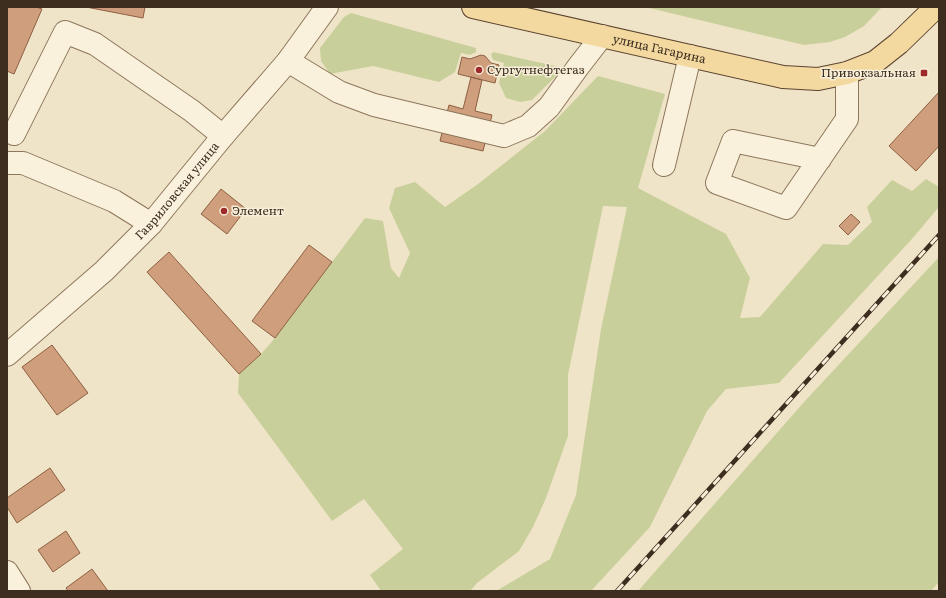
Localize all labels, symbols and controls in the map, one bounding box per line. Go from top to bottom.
street label: улица Гагарина [611,29,708,67]
place label: Сургутнефтегаз [487,60,585,78]
place label: Привокзальная [821,63,916,81]
marker: Сургутнефтегаз [474,65,484,75]
marker: Привокзальная [919,68,929,78]
street label: Гавриловская улица [130,137,223,243]
place label: Элемент [232,201,284,219]
marker: Элемент [219,206,229,216]

